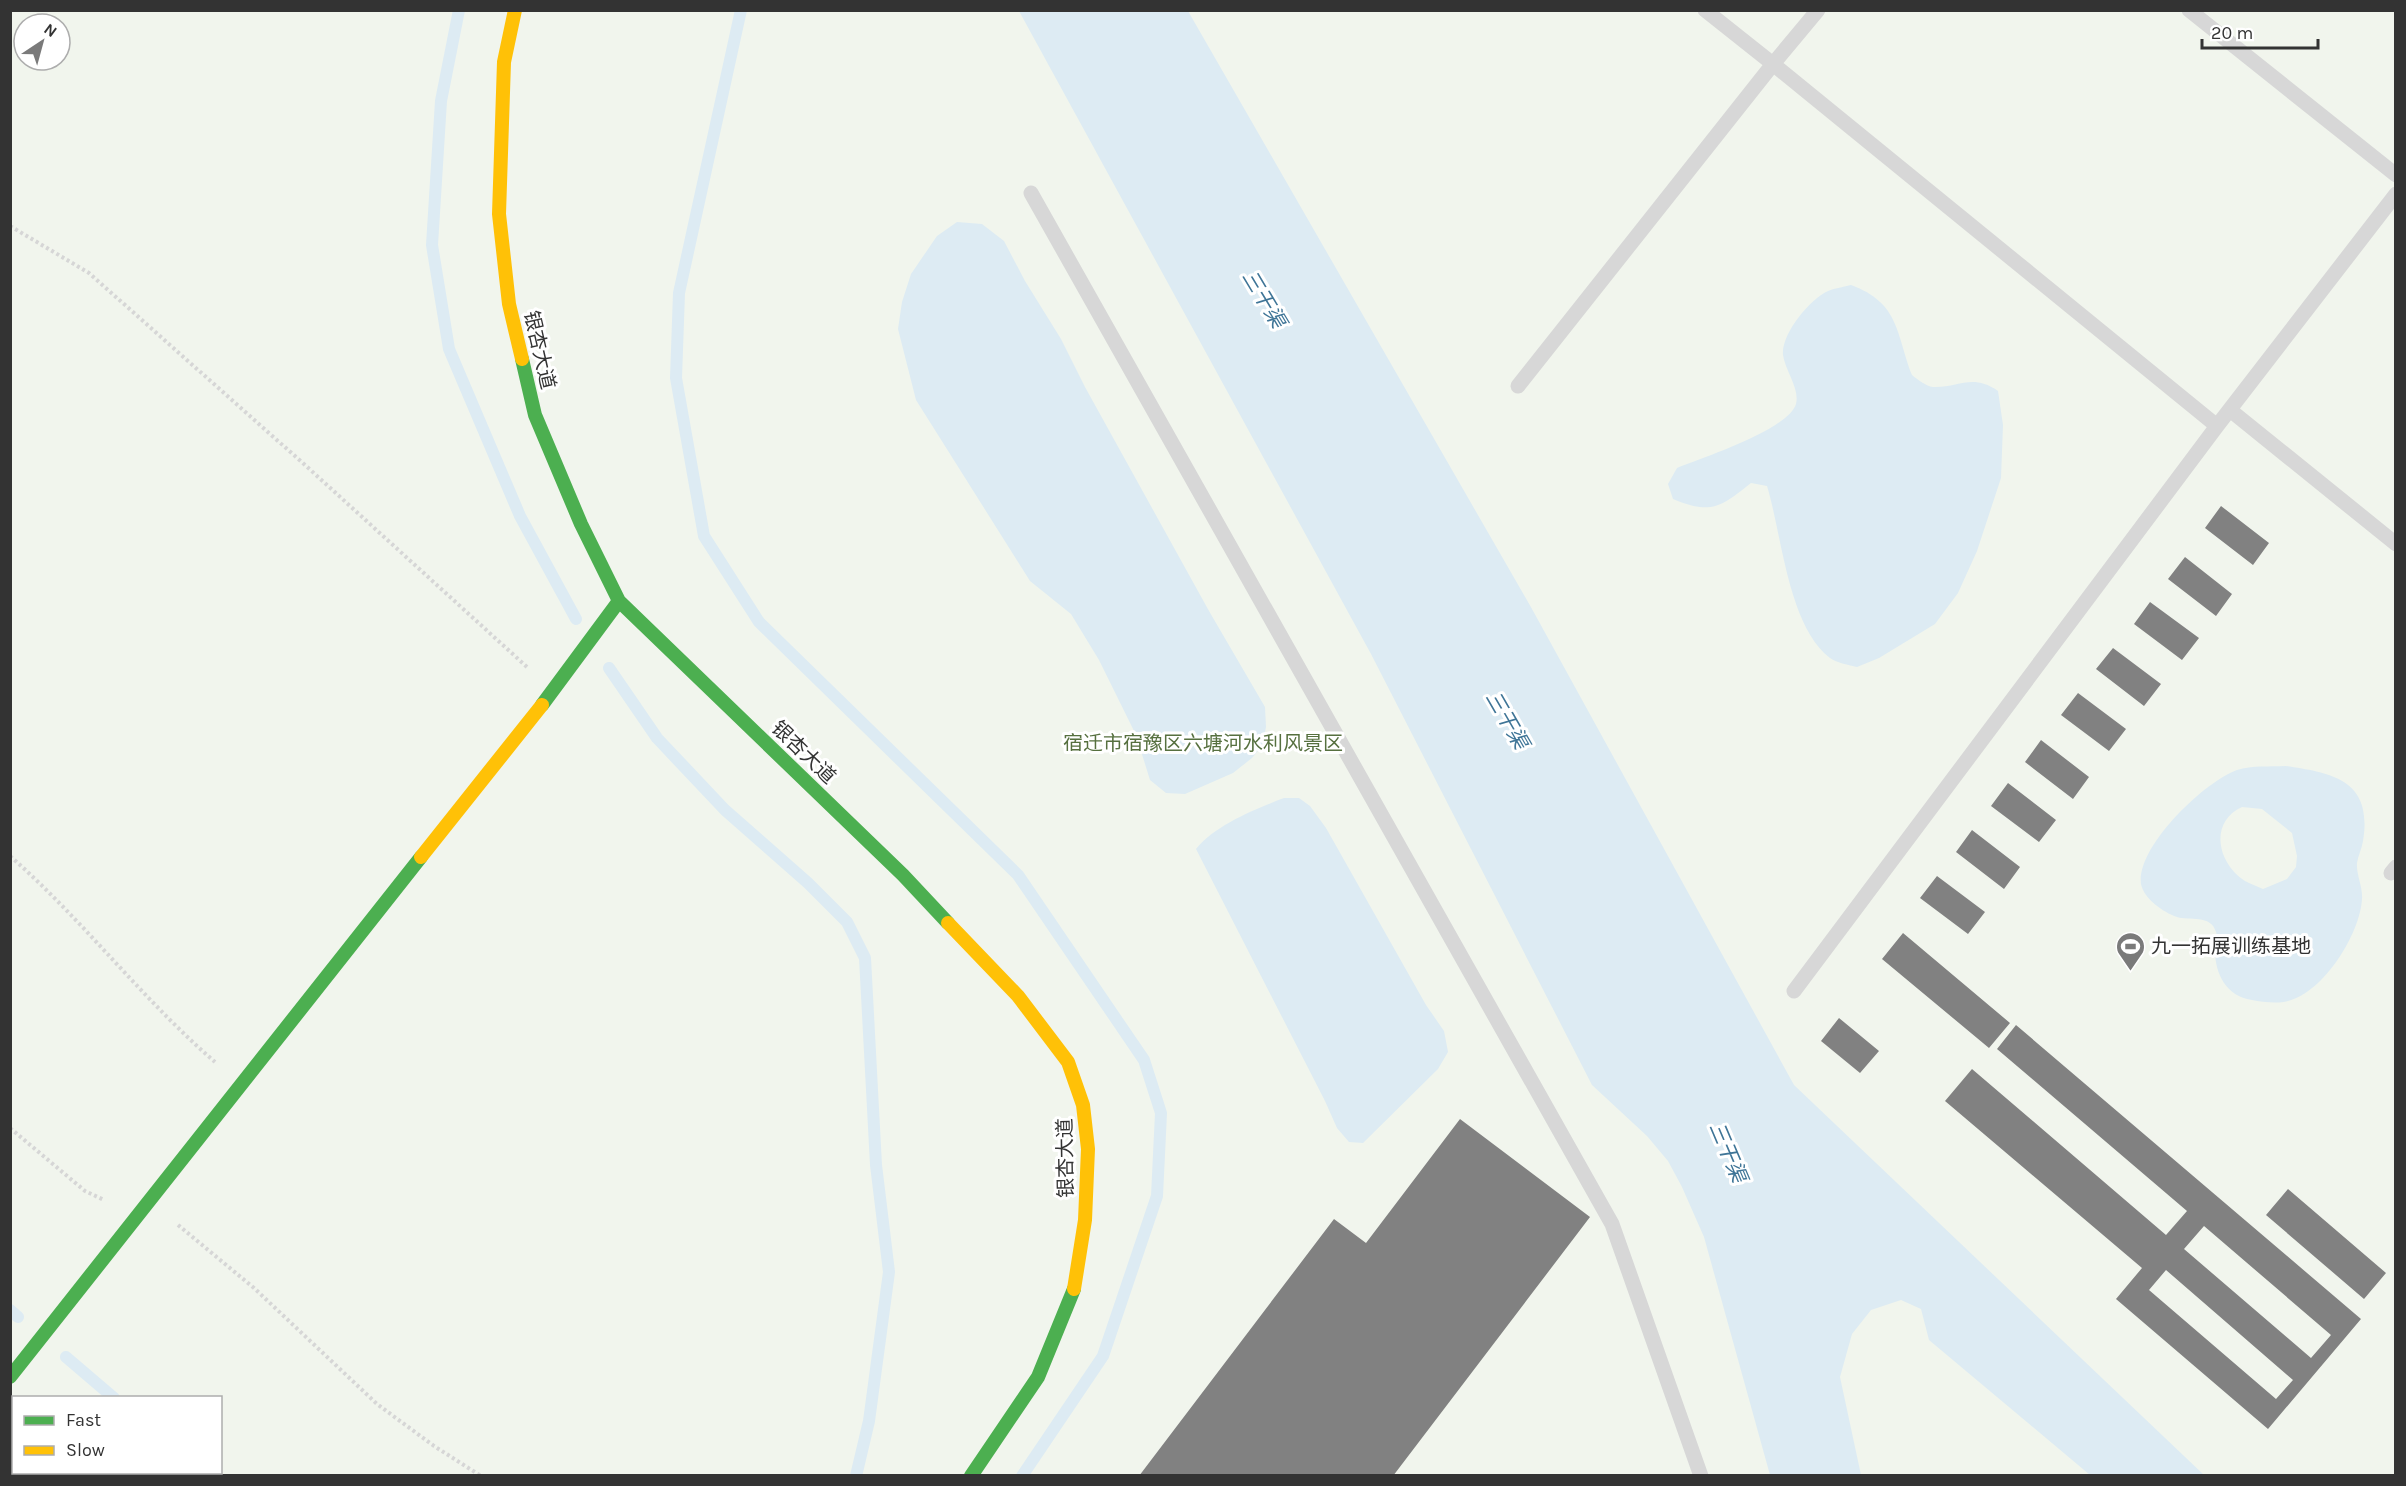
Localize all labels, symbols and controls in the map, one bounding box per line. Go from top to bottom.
north arrow [12,12,72,72]
scale bar [2202,12,2318,50]
text: N [40,19,61,41]
text: 20 m [2211,22,2253,44]
water label: 三干渠 [1237,266,1292,335]
street label: 银杏大道 [519,309,560,392]
water label: 三干渠 [1481,687,1535,756]
street label: 银杏大道 [767,716,840,788]
park label: 宿迁市宿豫区六塘河水利风景区 [1063,732,1343,755]
sports icon: 九一拓展训练基地 [2114,930,2146,972]
place label: 九一拓展训练基地 [2151,935,2311,958]
street label: 银杏大道 [1053,1118,1078,1198]
water label: 三干渠 [1705,1118,1753,1188]
legend [12,1396,222,1474]
text: Fast [66,1409,101,1431]
text: Slow [66,1439,105,1461]

